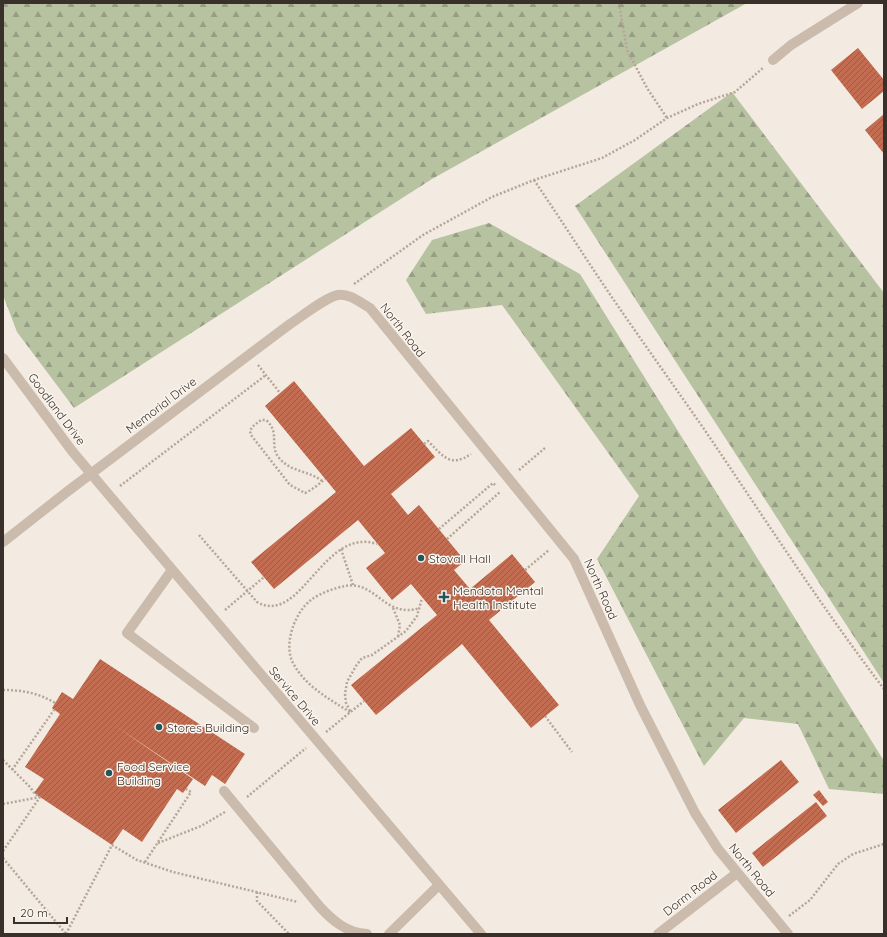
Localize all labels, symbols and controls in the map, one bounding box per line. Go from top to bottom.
street label: North Road [377,300,429,360]
street label: Goodland Drive [25,370,89,448]
street label: Memorial Drive [123,374,199,436]
place label: Stovall Hall [429,551,491,566]
marker: Stovall Hall [416,553,426,563]
street label: North Road [581,556,621,622]
place label: Mendota Mental Health Institute [453,583,544,612]
marker: Mendota Mental Health Institute [438,591,450,603]
street label: Service Drive [266,663,324,729]
place label: Stores Building [167,720,249,735]
marker: Stores Building [154,722,164,732]
place label: Food Service Building [117,759,190,788]
marker: Food Service Building [104,768,114,778]
street label: North Road [726,840,778,900]
street label: Dorm Road [660,867,720,919]
scale bar [14,899,67,925]
text: 20 m [20,905,48,920]

